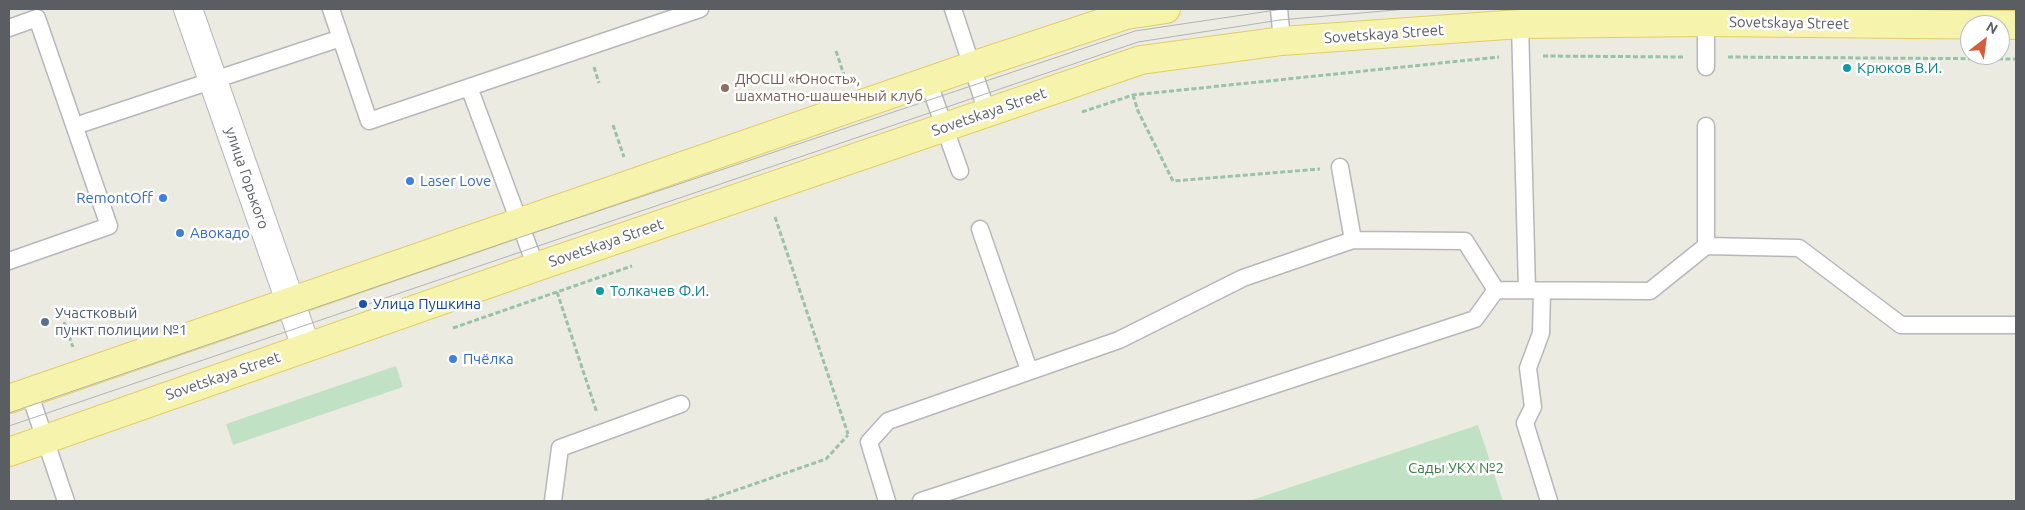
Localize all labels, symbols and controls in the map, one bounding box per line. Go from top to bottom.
street label: Sovetskaya Street [1729,13,1849,33]
north arrow [1960,15,2010,65]
text: N [1983,18,2001,37]
street label: Sovetskaya Street [1323,21,1445,47]
place label: Крюков В.И. [1857,59,1942,77]
marker: Крюков В.И. [1841,62,1853,74]
place label: ДЮСШ «Юность», шахматно-шашечный клуб [735,70,923,105]
marker: ДЮСШ «Юность», шахматно-шашечный клуб [719,82,731,94]
street label: Sovetskaya Street [929,84,1049,140]
street label: улица Горького [221,125,273,231]
place label: Laser Love [420,172,491,190]
marker: Laser Love [404,175,416,187]
place label: RemontOff [76,189,153,207]
marker: RemontOff [157,192,169,204]
street label: Sovetskaya Street [546,215,666,271]
place label: Авокадо [190,224,250,242]
marker: Авокадо [174,227,186,239]
place label: Толкачев Ф.И. [610,282,709,300]
marker: Толкачев Ф.И. [594,285,606,297]
place label: Улица Пушкина [373,295,481,313]
marker: Улица Пушкина [357,298,369,310]
place label: Участковый пункт полиции №1 [55,304,187,339]
marker: Участковый пункт полиции №1 [39,316,51,328]
street label: Sovetskaya Street [163,348,283,404]
place label: Пчёлка [463,350,514,368]
marker: Пчёлка [447,353,459,365]
park label: Сады УКХ №2 [1408,459,1504,477]

